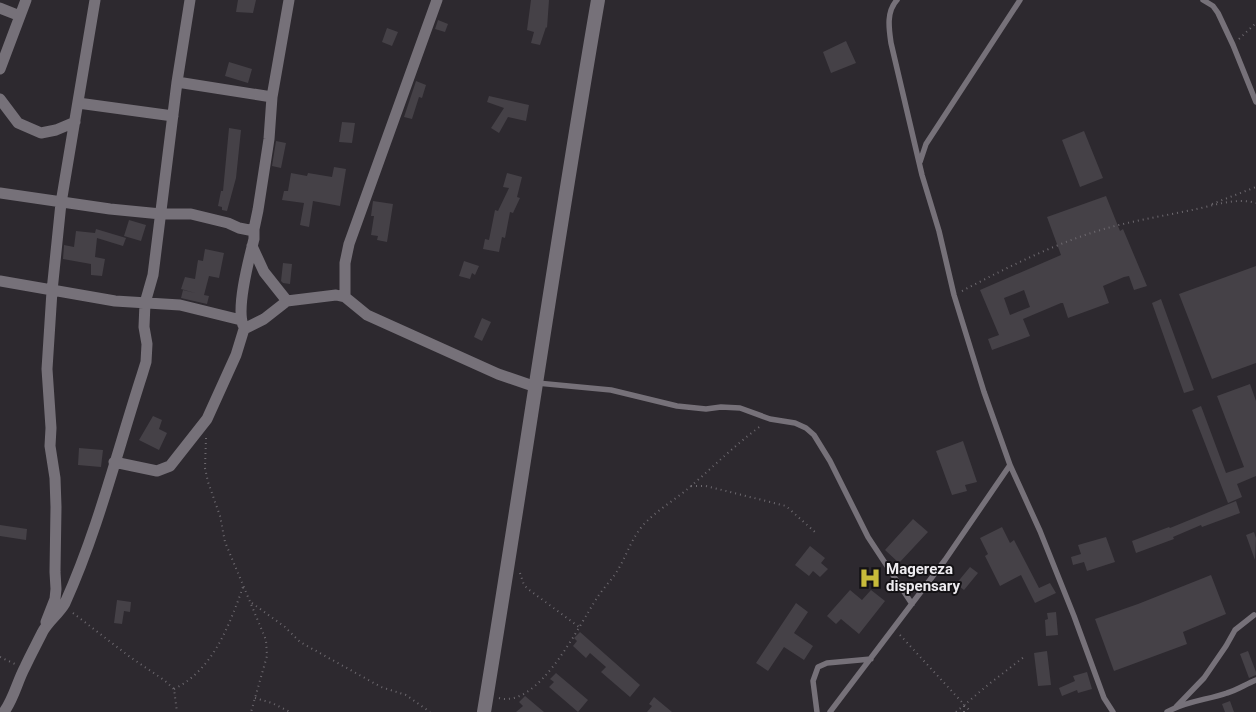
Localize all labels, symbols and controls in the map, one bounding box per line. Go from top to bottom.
place label: Magereza dispensary [886,560,960,595]
hospital icon: Magereza dispensary [857,565,883,591]

